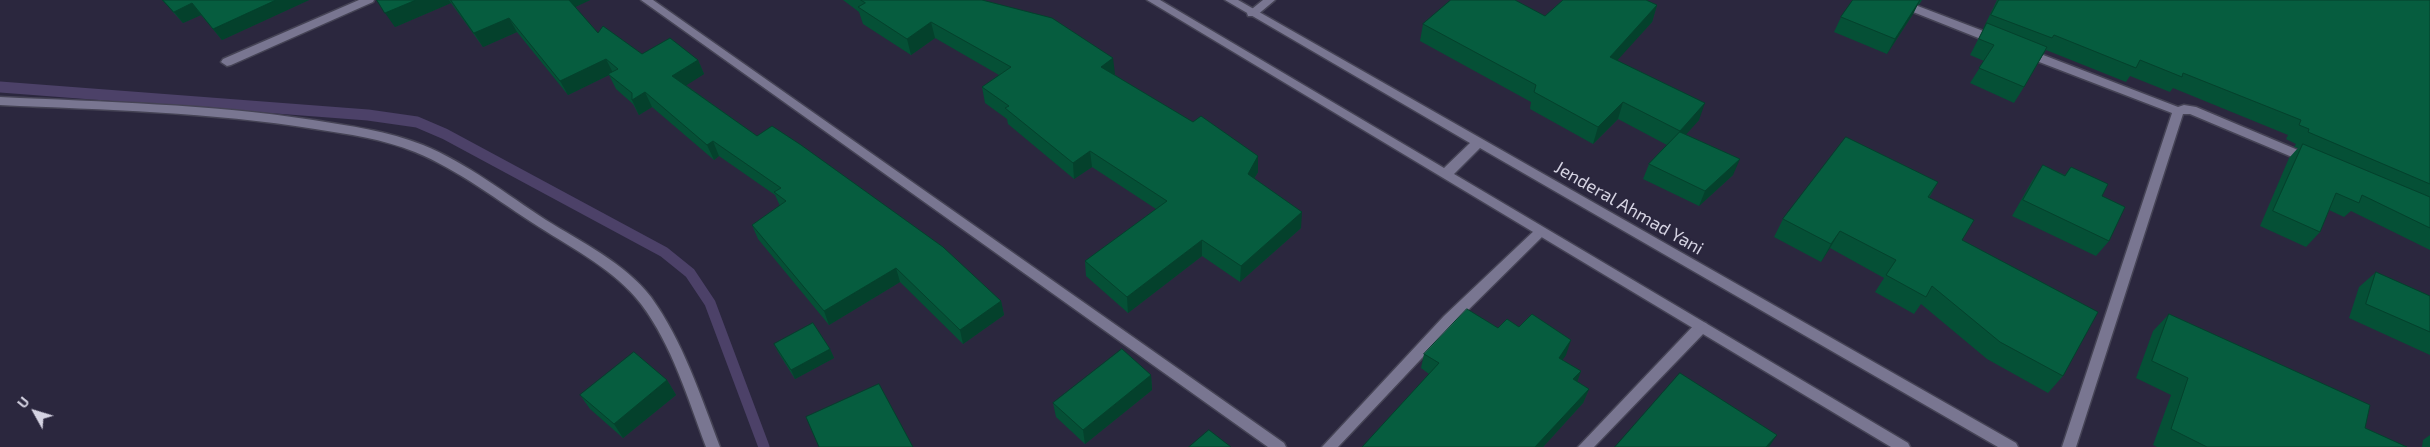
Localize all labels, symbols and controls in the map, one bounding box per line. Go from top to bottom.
street label: Jenderal Ahmad Yani [1551,157,1707,259]
north arrow [10,387,60,437]
text: U [13,393,33,411]

